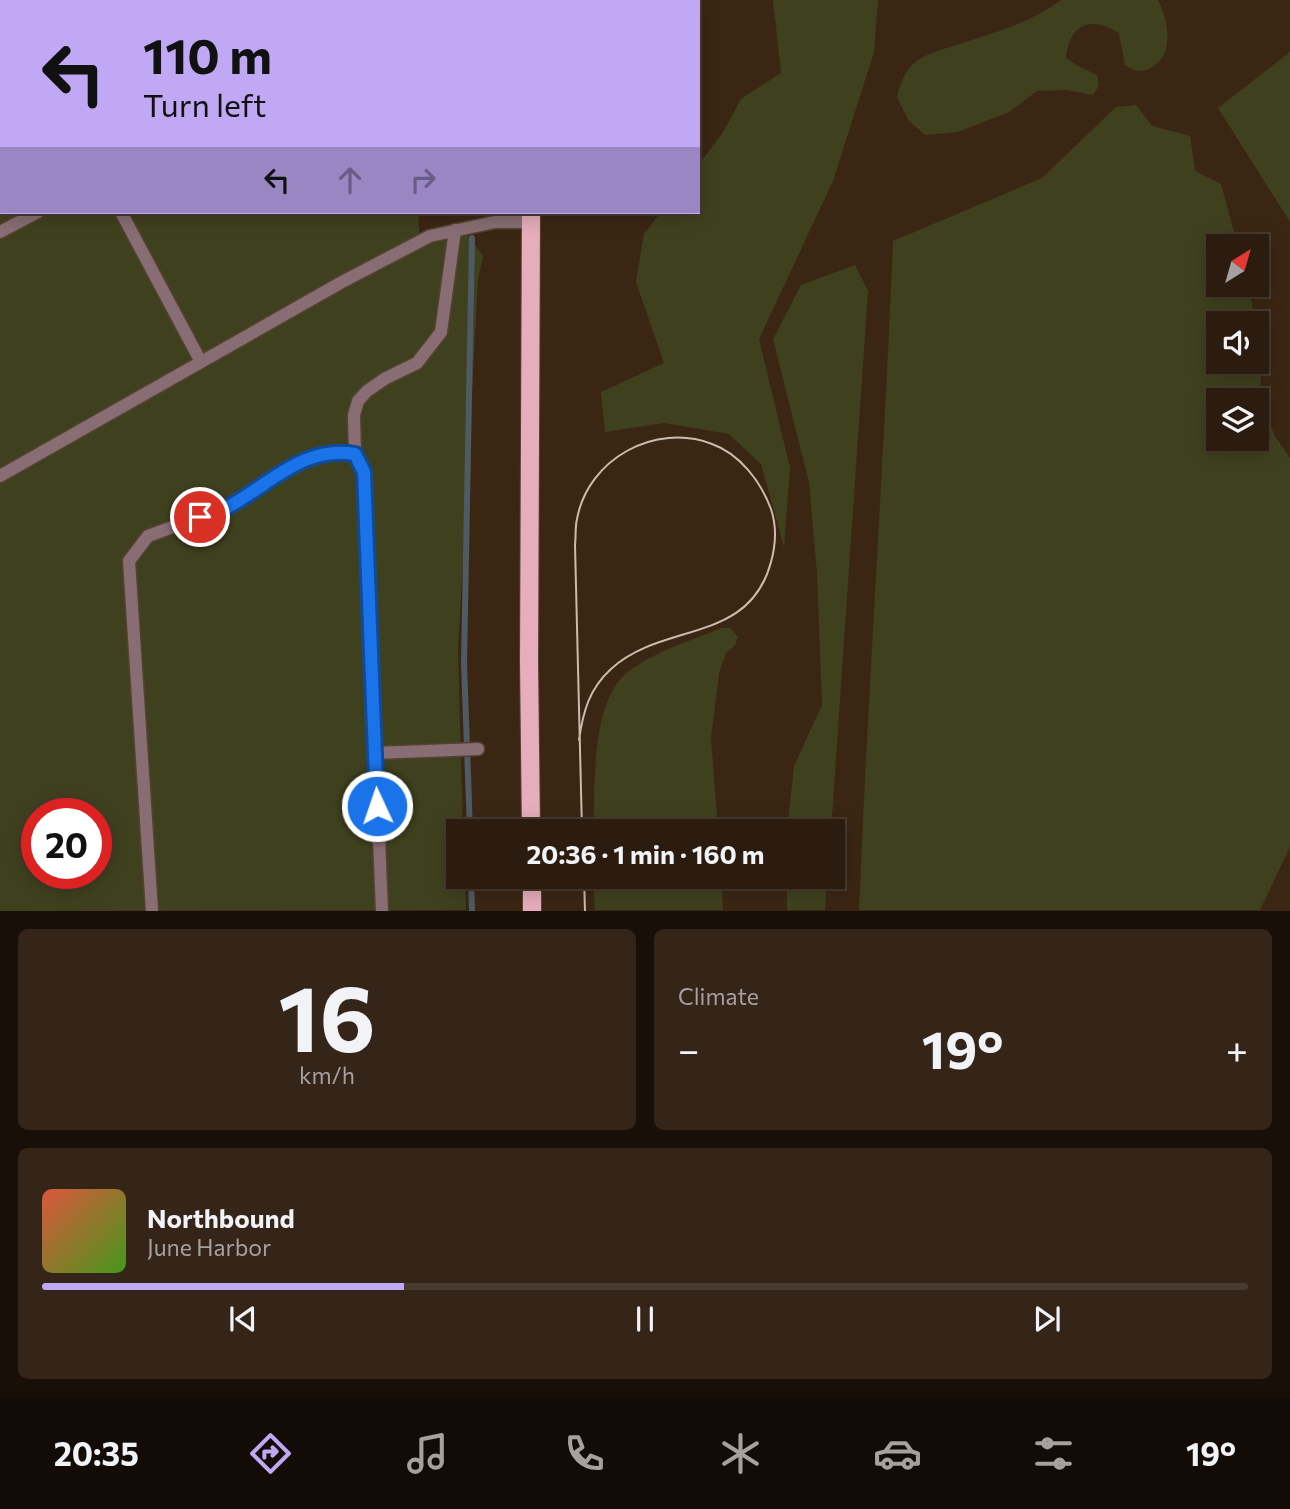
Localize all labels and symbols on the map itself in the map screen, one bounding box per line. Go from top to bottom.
north arrow [1206,234,1269,298]
pin [170,487,230,547]
position arrow [340,769,414,843]
speed limit sign: 20 [21,798,112,889]

